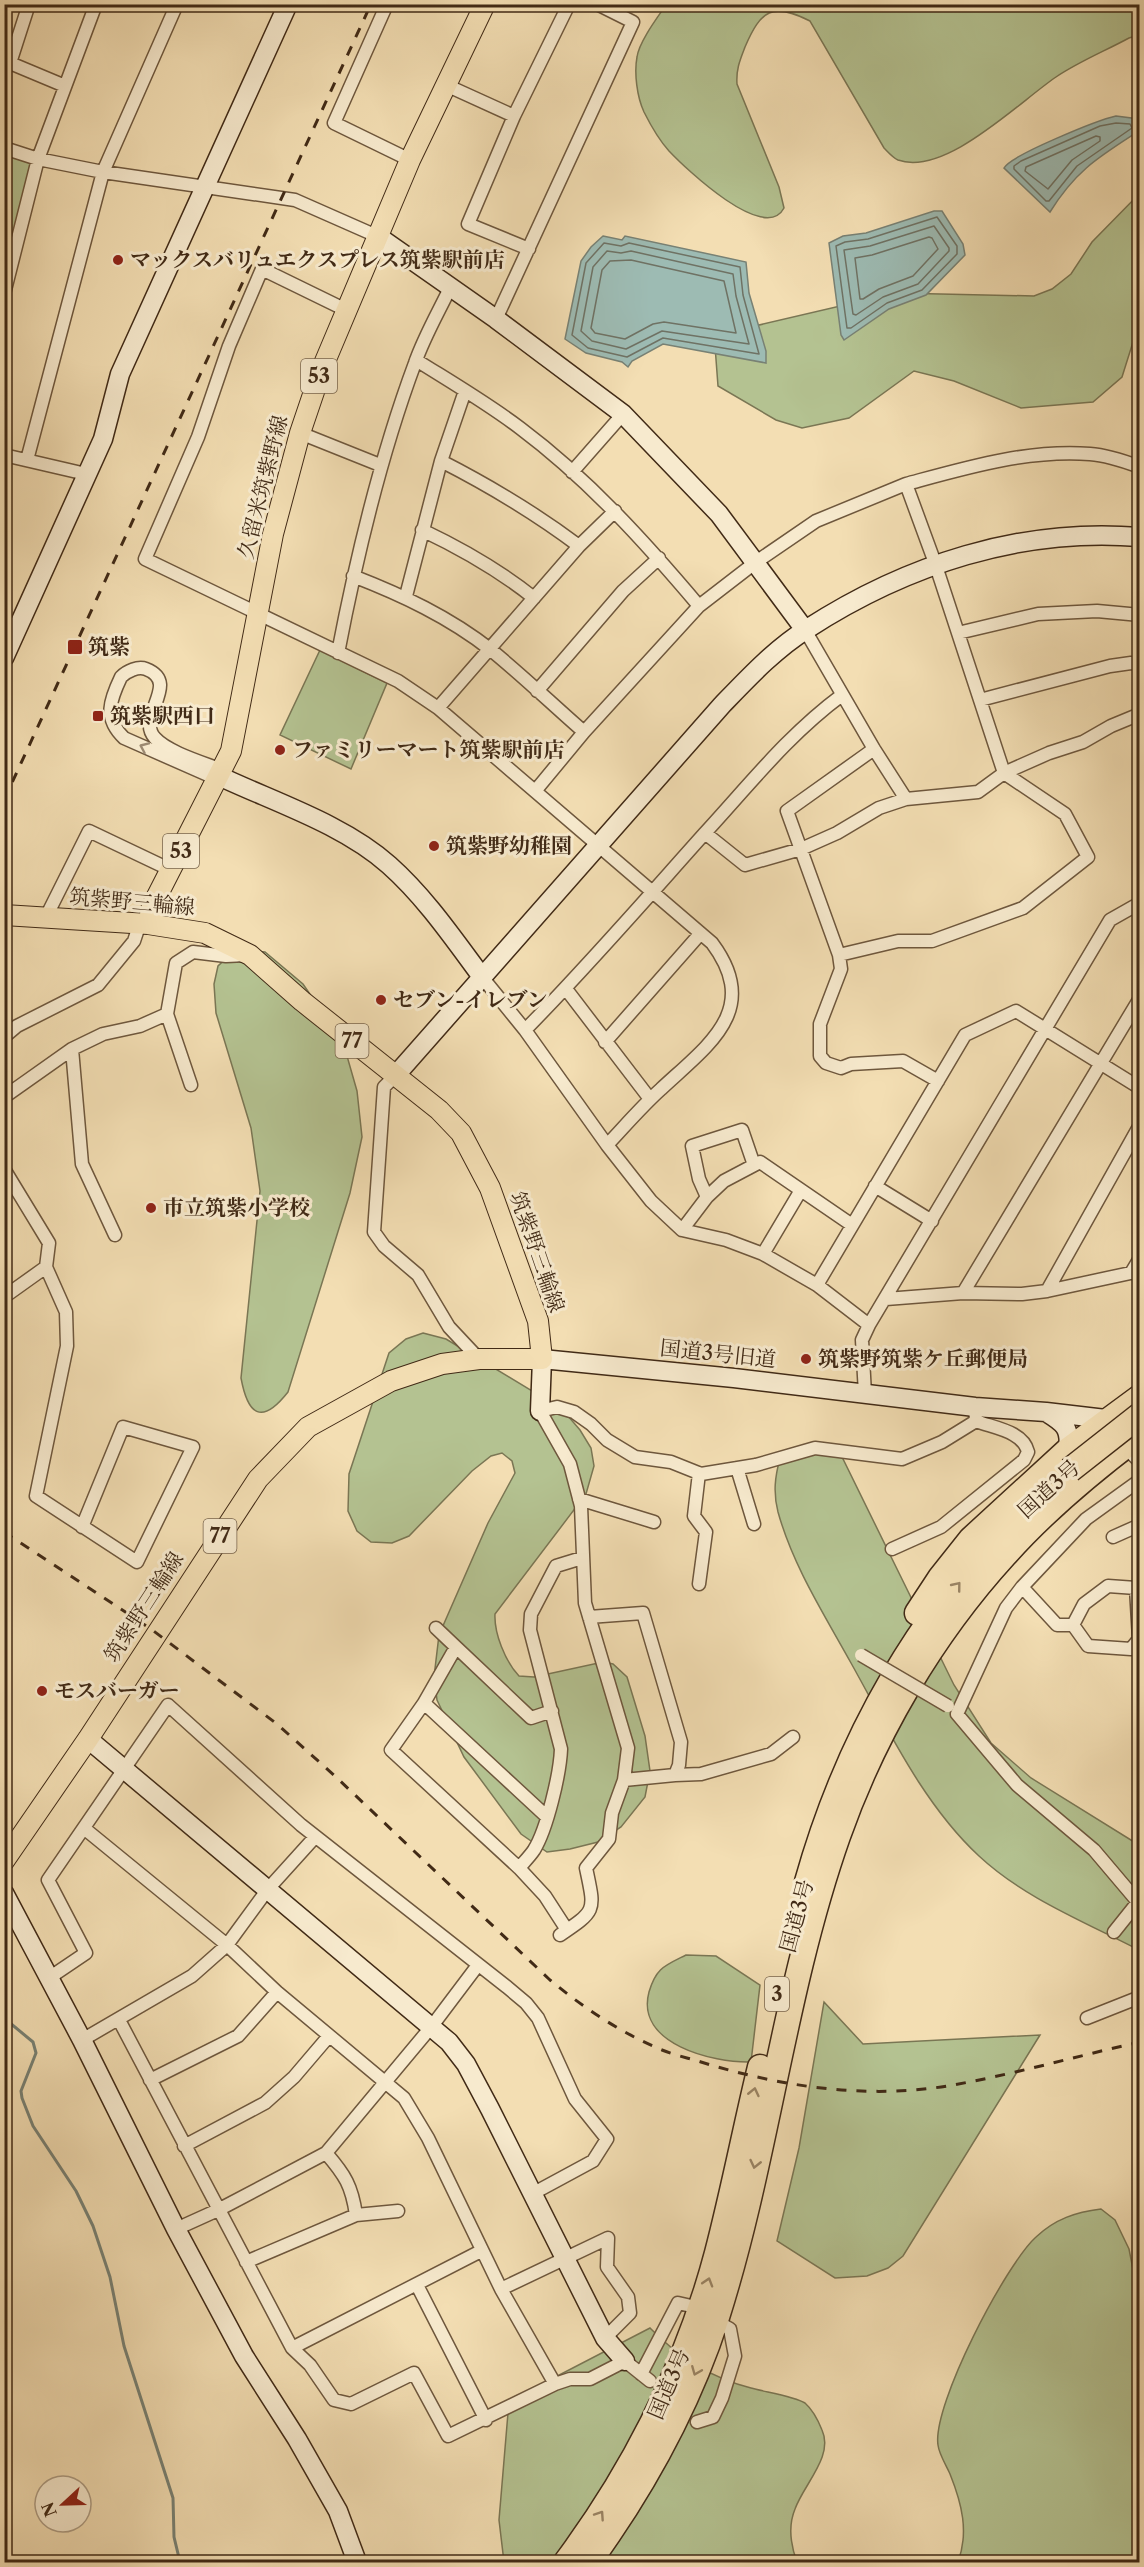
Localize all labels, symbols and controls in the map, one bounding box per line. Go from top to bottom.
place label: マックスバリュエクスプレス筑紫駅前店 [130,247,505,272]
marker: マックスバリュエクスプレス筑紫駅前店 [111,253,125,267]
road number: 53 [301,359,337,393]
street label: 久留米筑紫野線 [233,413,292,561]
place label: 筑紫 [88,634,130,659]
marker: 筑紫 [66,638,84,656]
place label: 筑紫駅西口 [110,703,215,728]
marker: 筑紫駅西口 [91,709,105,723]
place label: ファミリーマート筑紫駅前店 [292,737,565,762]
one-way arrow [140,743,151,755]
marker: ファミリーマート筑紫駅前店 [273,743,287,757]
place label: 筑紫野幼稚園 [446,833,572,858]
road number: 53 [163,834,199,868]
marker: 筑紫野幼稚園 [427,839,441,853]
street label: 筑紫野三輪線 [68,884,196,919]
place label: セブン-イレブン [393,987,548,1012]
marker: セブン-イレブン [374,993,388,1007]
road number: 77 [336,1024,368,1058]
street label: 筑紫野三輪線 [505,1188,570,1315]
place label: 市立筑紫小学校 [163,1195,310,1220]
marker: 市立筑紫小学校 [144,1201,158,1215]
street label: 国道3号旧道 [659,1335,777,1372]
place label: 筑紫野筑紫ケ丘郵便局 [818,1346,1028,1371]
marker: 筑紫野筑紫ケ丘郵便局 [799,1352,813,1366]
street label: 国道3号 [1013,1454,1085,1523]
road number: 77 [204,1519,236,1553]
street label: 筑紫野三輪線 [99,1547,188,1666]
one-way arrow [950,1582,961,1593]
place label: モスバーガー [54,1678,180,1703]
marker: モスバーガー [35,1684,49,1698]
street label: 国道3号 [775,1877,818,1955]
road number: 3 [765,1977,789,2011]
one-way arrow [746,2088,759,2098]
one-way arrow [749,2158,762,2168]
one-way arrow [701,2277,713,2288]
street label: 国道3号 [642,2345,695,2423]
one-way arrow [691,2365,703,2376]
north arrow [33,2474,93,2534]
text: N [37,2499,61,2520]
one-way arrow [593,2511,604,2522]

